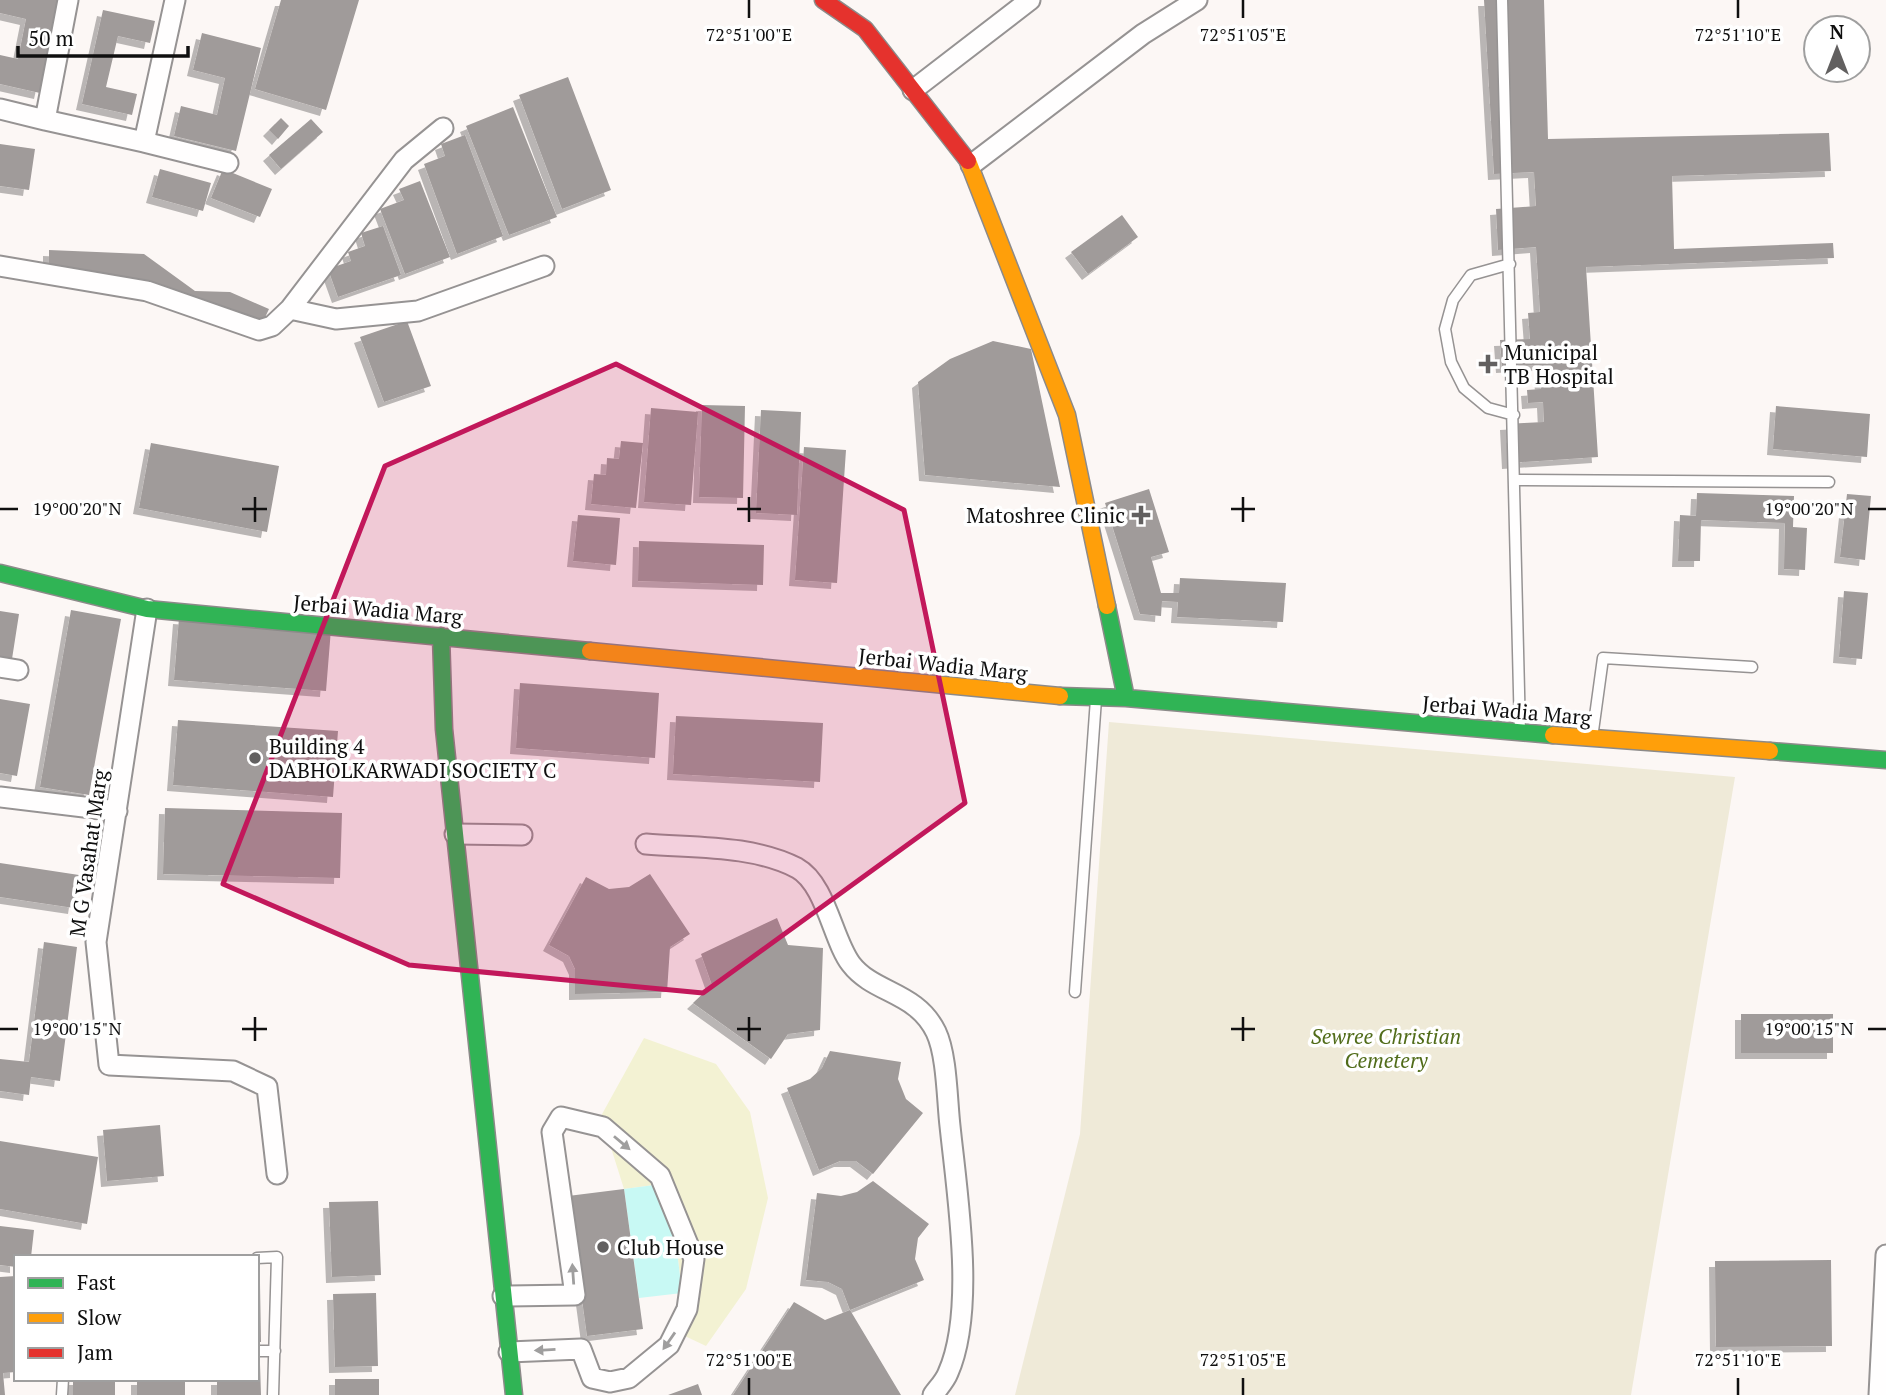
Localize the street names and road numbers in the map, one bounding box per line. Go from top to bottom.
street label: Jerbai Wadia Marg [292,588,465,630]
street label: Jerbai Wadia Marg [857,641,1030,687]
street label: Jerbai Wadia Marg [1421,689,1594,731]
street label: M G Vasahat Marg [62,766,114,939]

